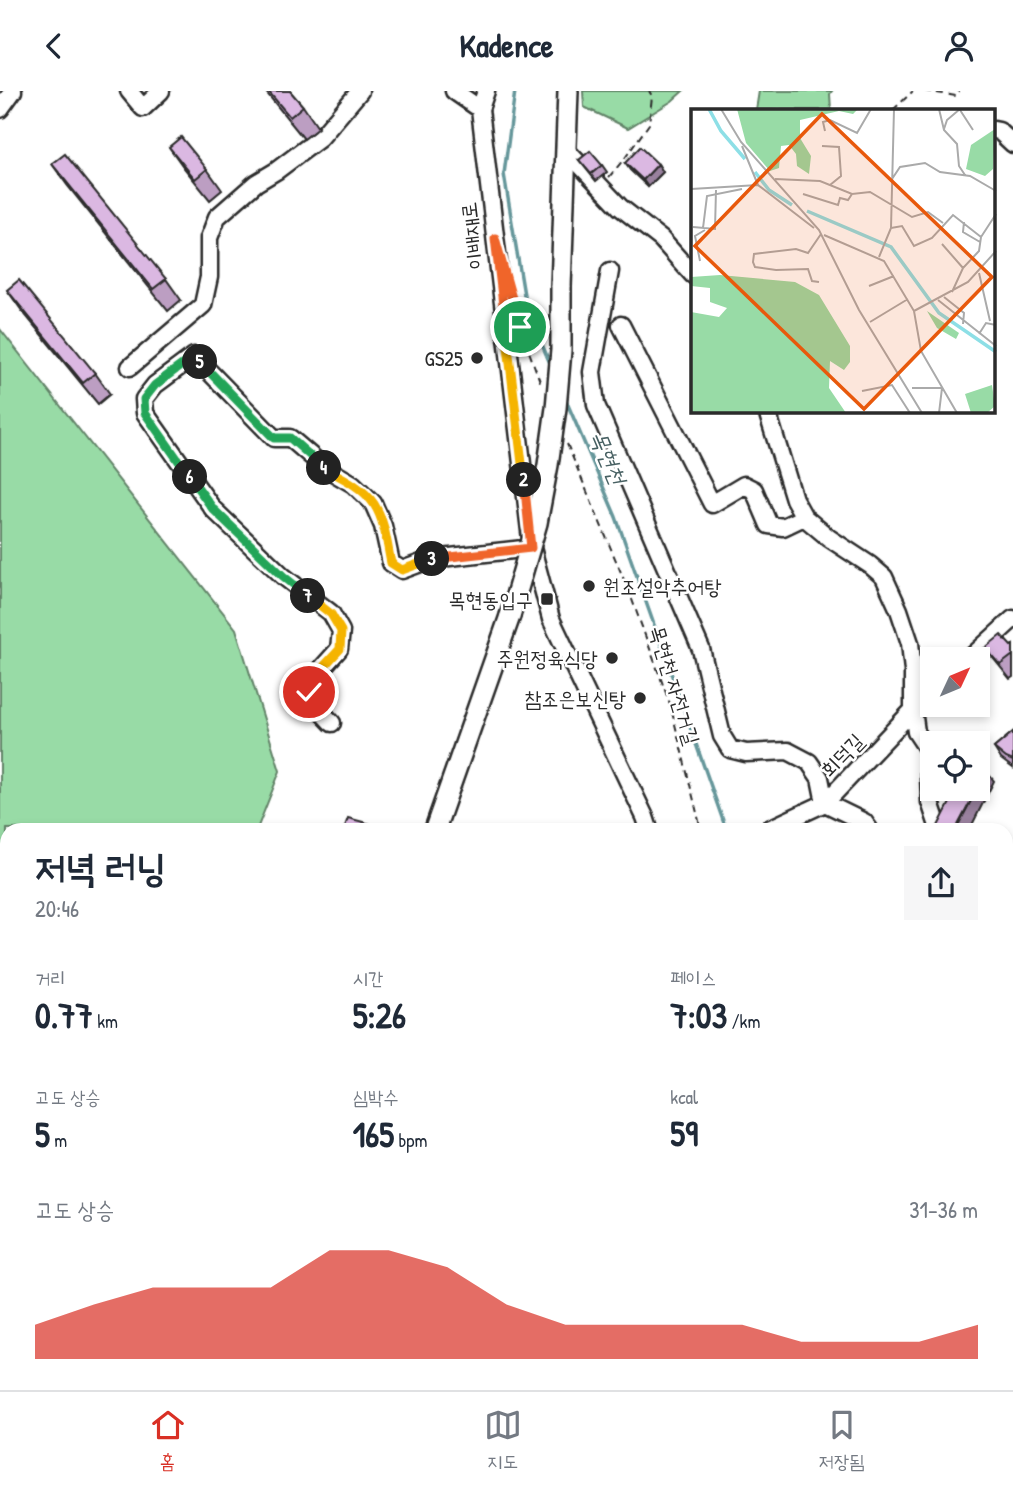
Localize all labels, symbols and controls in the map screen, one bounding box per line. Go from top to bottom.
text: Kadence [459,24,554,67]
icon: back [35,27,73,65]
icon: person [940,27,978,65]
inset map [691,109,996,413]
street label: 이배재로 [453,201,491,271]
pin [490,297,550,357]
icon: arrive [501,308,539,346]
place label: GS25 [425,344,463,373]
pin: 5 [182,345,218,379]
text: 5 [195,348,204,374]
marker: GS25 [469,350,485,366]
water label: 목현천 [584,425,635,491]
pin: 4 [306,451,342,485]
text: 4 [320,454,327,480]
pin: 6 [172,459,208,495]
text: 6 [186,463,193,489]
pin: 2 [506,463,542,497]
text: 2 [519,466,528,492]
pin: 3 [414,541,450,577]
text: 3 [427,545,436,571]
place label: 원조설악추어탕 [603,572,721,601]
marker: 원조설악추어탕 [581,578,597,594]
pin: 7 [290,579,326,613]
text: 7 [303,582,312,608]
place label: 목현동입구 [449,585,533,614]
marker: 목현동입구 [539,591,555,607]
street label: 목현천 자전거길 [643,622,707,748]
place label: 주원정육식당 [497,644,598,673]
north arrow [920,647,990,717]
map controls [920,647,990,801]
marker: 주원정육식당 [604,650,620,666]
pin [279,662,339,722]
icon: check [290,673,328,711]
place label: 참조은보신탕 [525,684,626,713]
marker: 참조은보신탕 [632,690,648,706]
street label: 회덕길 [814,727,870,783]
button: locate [920,731,990,801]
text: 저녁 러닝 [35,841,166,893]
button: share [904,846,978,920]
text: 20:46 [35,893,79,924]
text: 거리 [35,965,66,991]
text: 시간 [353,965,383,991]
text: 페이스 [670,965,716,991]
text: 0.77 [35,992,93,1039]
text: 5:26 [353,992,406,1039]
text: 7:03 [670,992,727,1039]
text: km [93,1008,118,1034]
text: /km [727,1008,760,1034]
text: 고도 상승 [35,1084,101,1110]
text: 심박수 [353,1084,399,1110]
text: kcal [670,1084,698,1110]
text: 59 [670,1110,698,1157]
text: 5 [35,1111,50,1158]
text: 165 [353,1111,394,1158]
text: m [50,1127,67,1153]
text: bpm [394,1127,427,1153]
text: 고도 상승 [35,1194,114,1225]
text: 31–36 m [909,1194,978,1225]
tab: 홈 [149,1406,187,1475]
tab: 지도 [484,1406,522,1475]
tab: 저장됨 [819,1406,864,1475]

